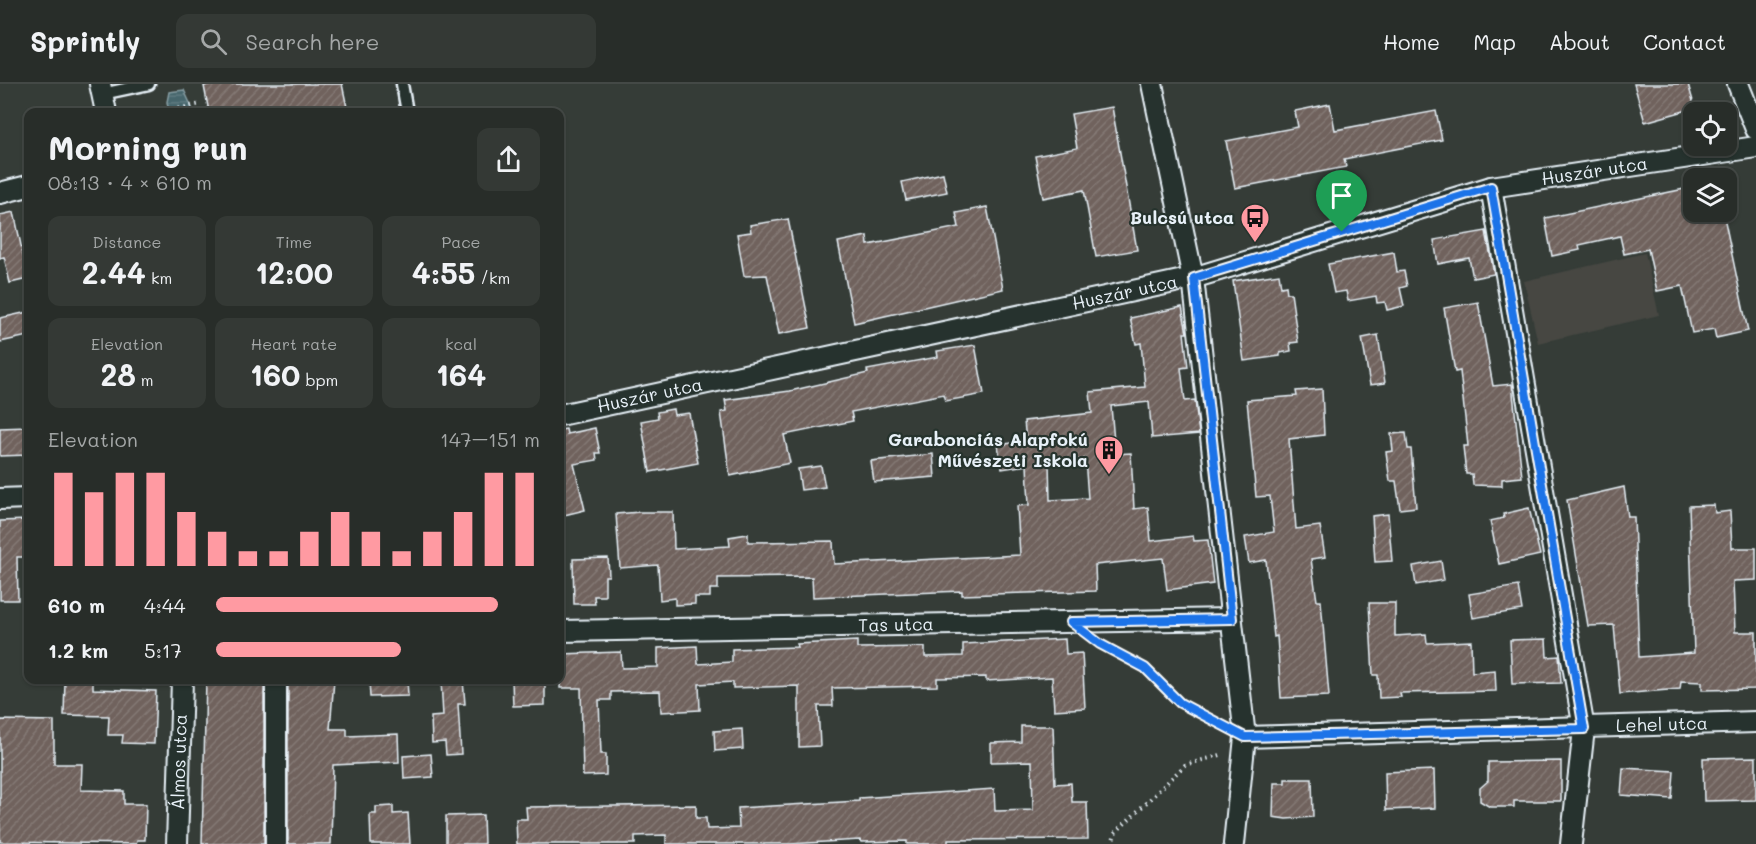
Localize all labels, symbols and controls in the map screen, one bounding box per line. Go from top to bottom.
search box [176,14,596,68]
text: Sprintly [30,23,140,59]
icon: search [197,25,230,58]
text: Search here [245,27,379,56]
text: Home [1383,28,1440,55]
text: Map [1473,28,1516,55]
text: About [1549,28,1610,55]
text: Contact [1643,28,1726,55]
map controls [1683,102,1737,222]
button: locate [1683,102,1737,156]
text: Morning run [48,125,248,168]
button: share [477,128,540,191]
street label: Huszár utca [1540,151,1649,190]
button: layers [1683,168,1737,222]
text: 08:13 · 4 × 610 m [48,169,212,195]
pin [1316,170,1367,232]
icon: arrive [1325,179,1358,212]
bus stop icon: Bulcsú utca [1239,202,1271,244]
place label: Bulcsú utca [1130,205,1234,229]
text: Distance [93,231,161,252]
text: Time [276,231,312,252]
text: Pace [441,231,481,252]
text: 2.44 [82,252,146,292]
text: 12:00 [255,252,333,292]
text: 4:55 [412,252,475,292]
text: km [146,267,172,288]
text: /km [475,267,510,288]
street label: Huszár utca [1070,269,1180,315]
text: Elevation [91,333,163,354]
text: Heart rate [251,333,337,354]
text: kcal [445,333,477,354]
text: 28 [100,354,136,394]
text: 160 [250,354,300,394]
text: 164 [436,354,486,394]
text: m [136,369,154,390]
text: bpm [300,369,338,390]
street label: Huszár utca [595,372,705,418]
text: Elevation [48,426,138,452]
text: 147–151 m [440,426,540,452]
place label: Garabonciás Alapfokú Művészeti Iskola [888,427,1088,472]
building icon: Garabonciás Alapfokú Művészeti Iskola [1093,434,1125,476]
text: 610 m [48,592,105,618]
text: 4:44 [144,592,185,618]
street label: Tas utca [858,611,934,637]
text: 1.2 km [48,637,108,663]
text: 5:17 [144,637,182,663]
street label: Lehel utca [1616,710,1708,737]
street label: Álmos utca [165,714,192,810]

